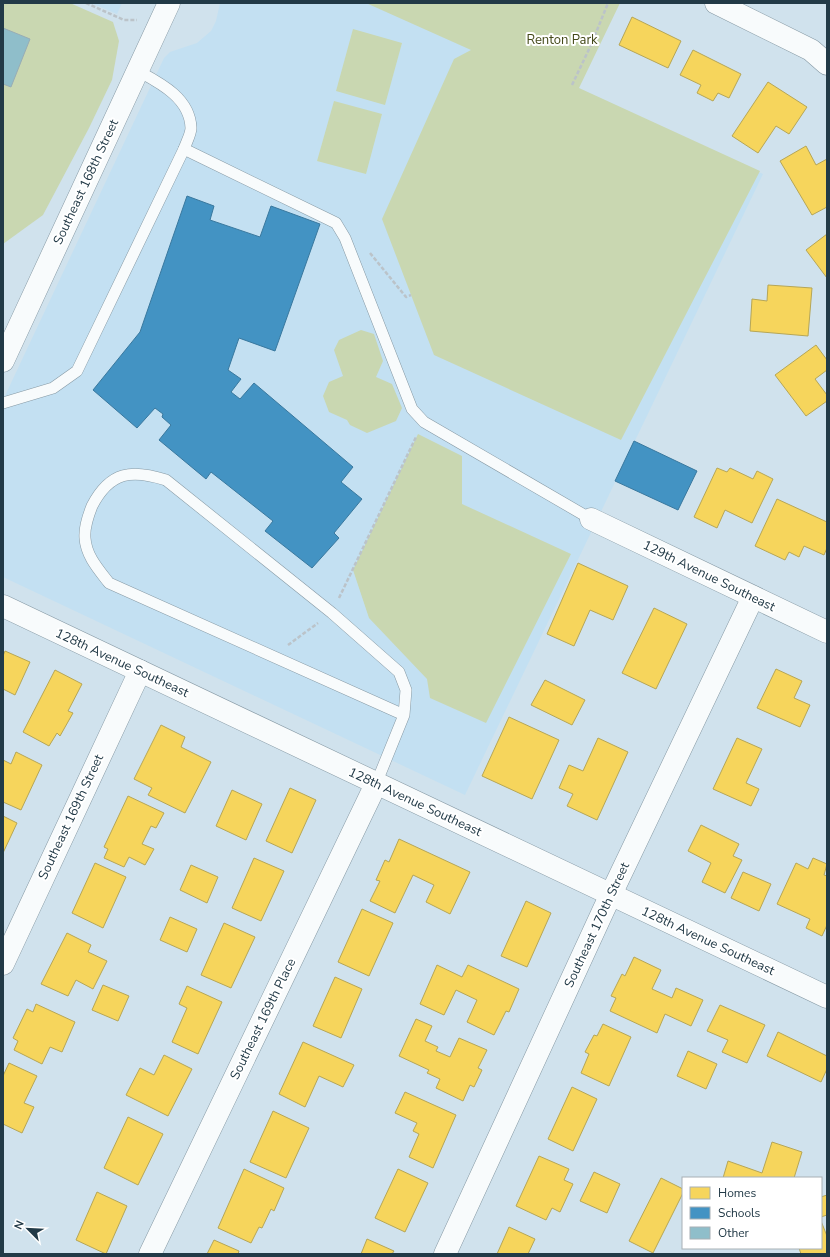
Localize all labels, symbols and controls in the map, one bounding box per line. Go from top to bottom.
park label: Renton Park [526,31,598,49]
street label: Southeast 168th Street [49,116,123,248]
street label: 129th Avenue Southeast [640,536,779,616]
street label: 128th Avenue Southeast [52,624,192,702]
street label: Southeast 169th Street [34,751,108,883]
street label: 128th Avenue Southeast [345,763,485,841]
street label: Southeast 170th Street [560,859,634,991]
street label: 128th Avenue Southeast [638,902,778,980]
street label: Southeast 169th Place [226,955,300,1083]
legend [682,1177,822,1249]
text: Homes [718,1185,756,1201]
text: Schools [718,1205,761,1221]
north arrow [8,1209,48,1249]
text: N [11,1218,28,1232]
text: Other [718,1225,750,1241]

